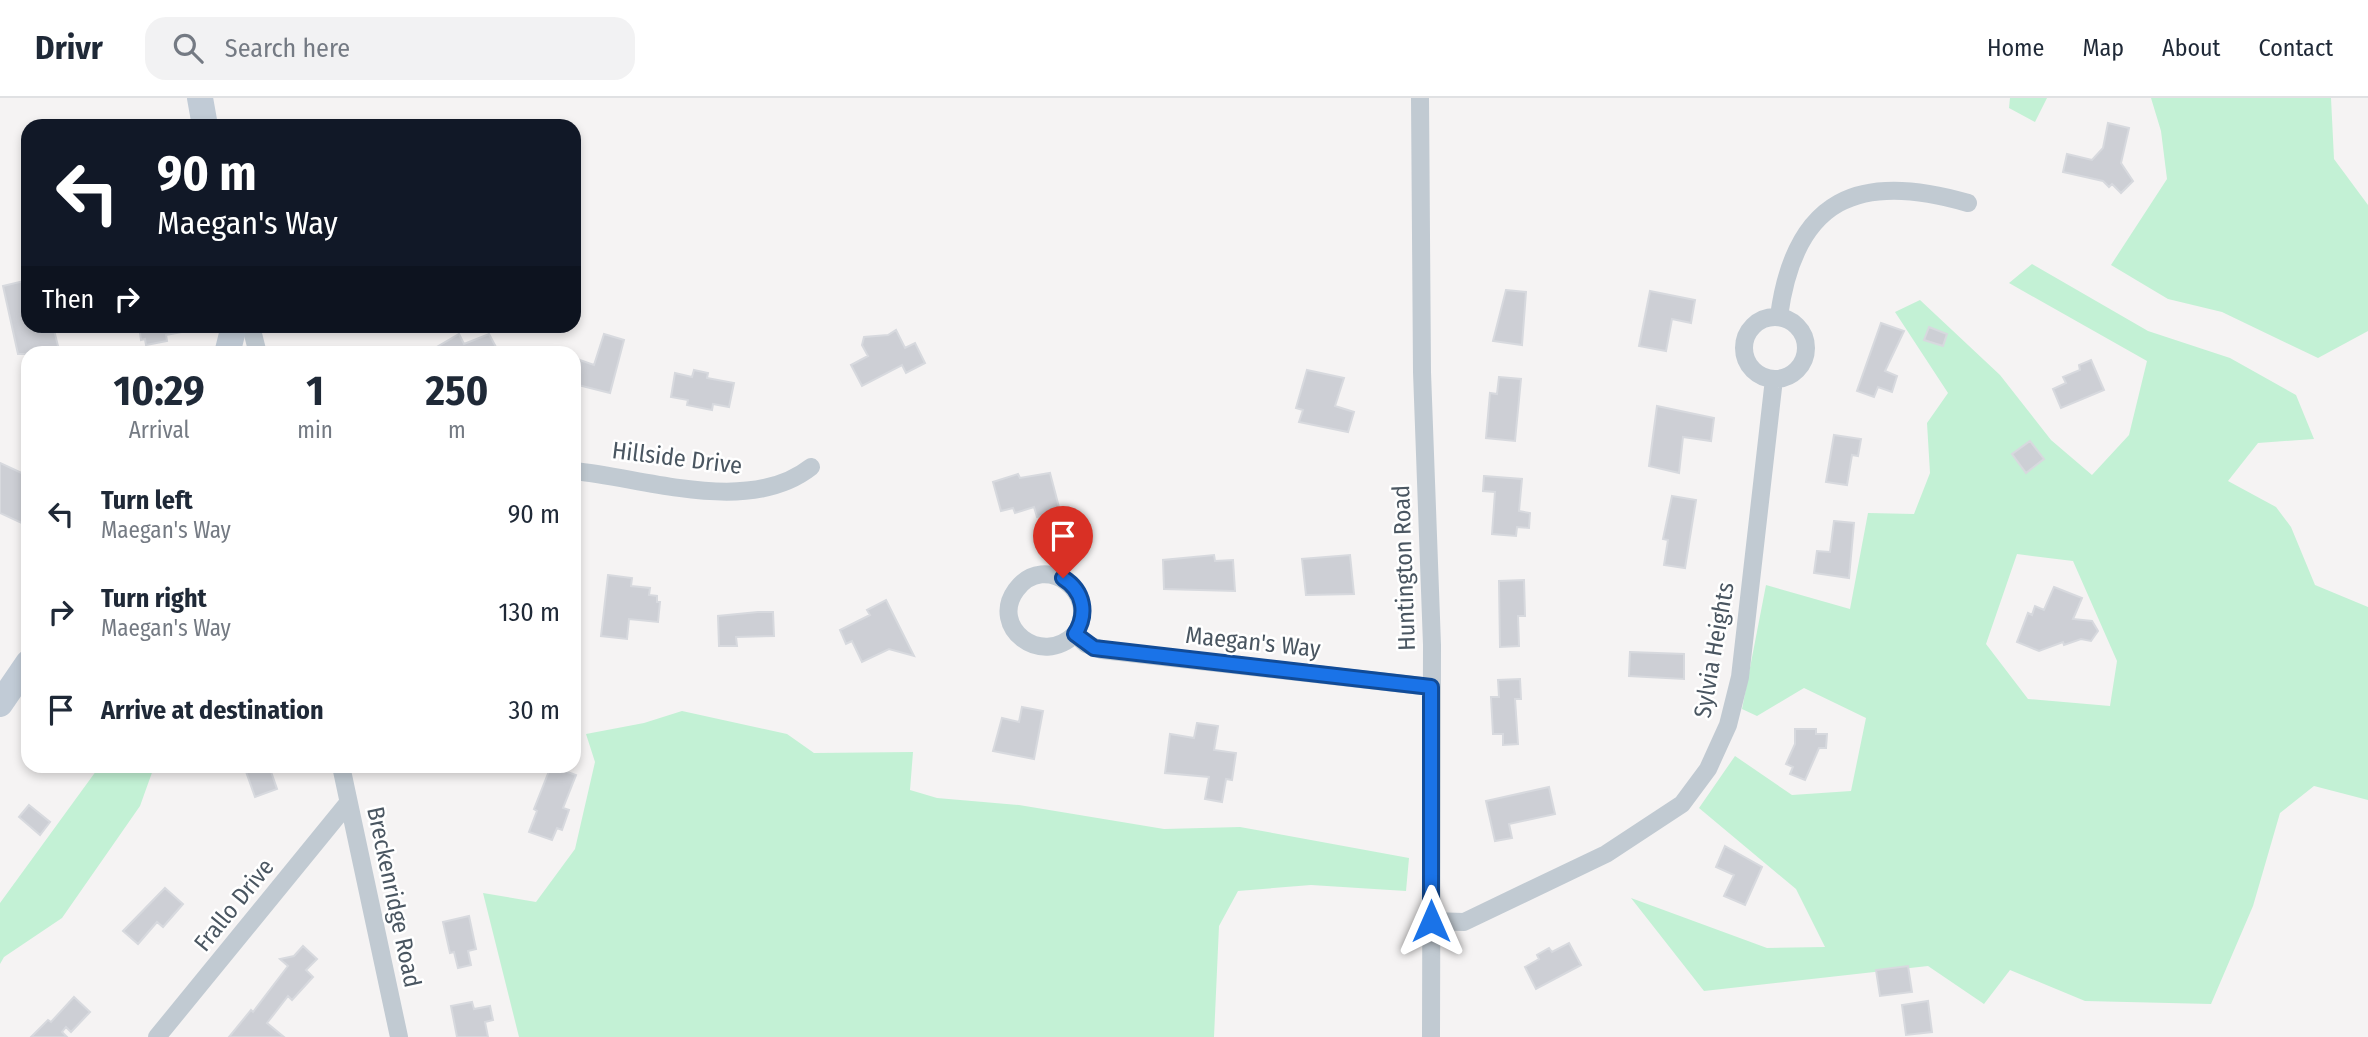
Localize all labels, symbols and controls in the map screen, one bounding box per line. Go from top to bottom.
search box [145,17,635,80]
text: Drivr [35,28,103,68]
icon: search [169,29,207,67]
text: Search here [225,33,350,64]
text: Home [1987,34,2044,62]
text: Map [2082,34,2124,62]
text: About [2162,34,2220,62]
text: Contact [2258,34,2333,62]
text: 90 m [157,144,257,203]
icon: left [42,147,133,238]
text: Maegan's Way [157,204,338,242]
icon: right [108,280,146,318]
text: Then [42,284,94,315]
text: 10:29 [114,366,205,416]
text: 1 [306,366,324,416]
text: 250 [425,366,488,416]
text: Arrival [129,416,190,444]
text: min [297,416,333,444]
text: m [448,416,466,444]
street label: Hillside Drive [610,436,744,480]
text: Turn left [101,485,193,516]
street label: Huntington Road [1387,485,1421,651]
icon: left [42,495,80,533]
text: 90 m [508,499,560,530]
pin [1033,506,1093,578]
text: Maegan's Way [101,516,231,544]
icon: arrive [1044,517,1082,555]
street label: Sylvia Heights [1688,580,1740,720]
text: Turn right [101,583,207,614]
icon: right [42,593,80,631]
text: 130 m [498,597,560,628]
text: Maegan's Way [101,614,231,642]
street label: Maegan's Way [1184,621,1322,663]
icon: arrive [42,691,80,729]
text: Arrive at destination [101,695,324,726]
text: 30 m [509,695,560,726]
street label: Breckenridge Road [361,804,427,990]
street label: Frallo Drive [188,853,280,957]
position arrow [1394,884,1468,958]

